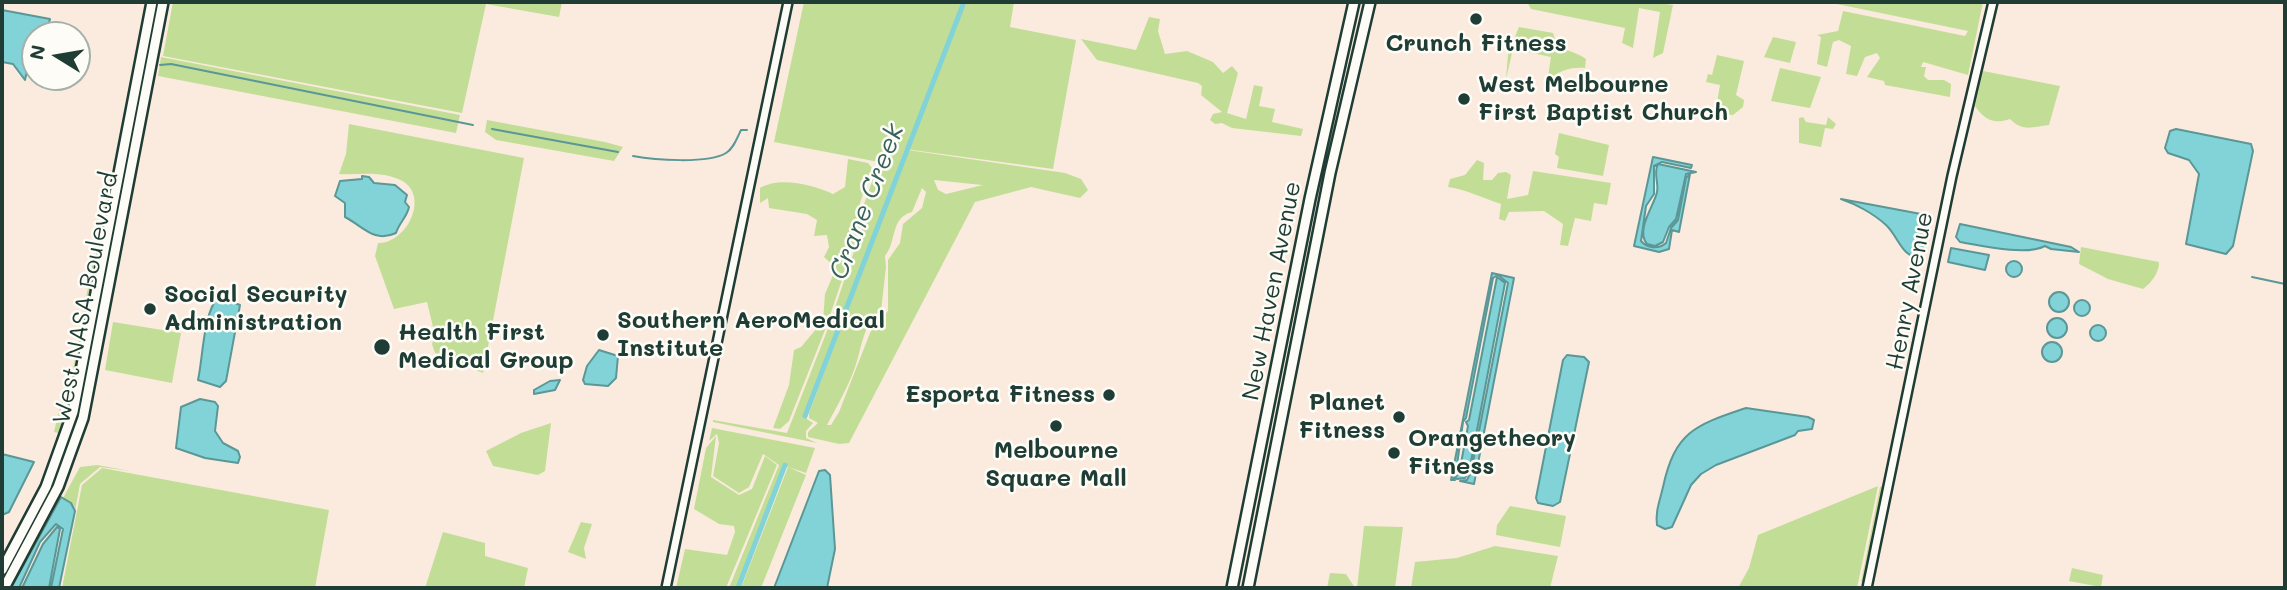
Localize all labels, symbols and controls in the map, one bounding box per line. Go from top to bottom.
marker: Crunch Fitness [1468,11,1484,27]
north arrow [21,21,91,91]
place label: Crunch Fitness [1385,30,1567,58]
text: N [23,43,51,62]
place label: West Melbourne First Baptist Church [1478,71,1728,127]
marker: West Melbourne First Baptist Church [1456,91,1472,107]
water label: Crane Creek [823,120,911,284]
street label: West NASA Boulevard [47,170,125,426]
street label: New Haven Avenue [1237,179,1307,403]
street label: Henry Avenue [1881,209,1939,373]
place label: Social Security Administration [164,281,348,337]
marker: Social Security Administration [142,301,158,317]
place label: Southern AeroMedical Institute [617,307,885,363]
place label: Health First Medical Group [398,319,574,375]
marker: Southern AeroMedical Institute [595,327,611,343]
marker: Health First Medical Group [372,337,392,357]
place label: Esporta Fitness [905,381,1095,409]
marker: Esporta Fitness [1101,387,1117,403]
place label: Planet Fitness [1299,389,1385,445]
marker: Planet Fitness [1391,409,1407,425]
marker: Melbourne Square Mall [1048,418,1064,434]
place label: Orangetheory Fitness [1408,425,1576,481]
place label: Melbourne Square Mall [985,437,1127,493]
marker: Orangetheory Fitness [1386,445,1402,461]

